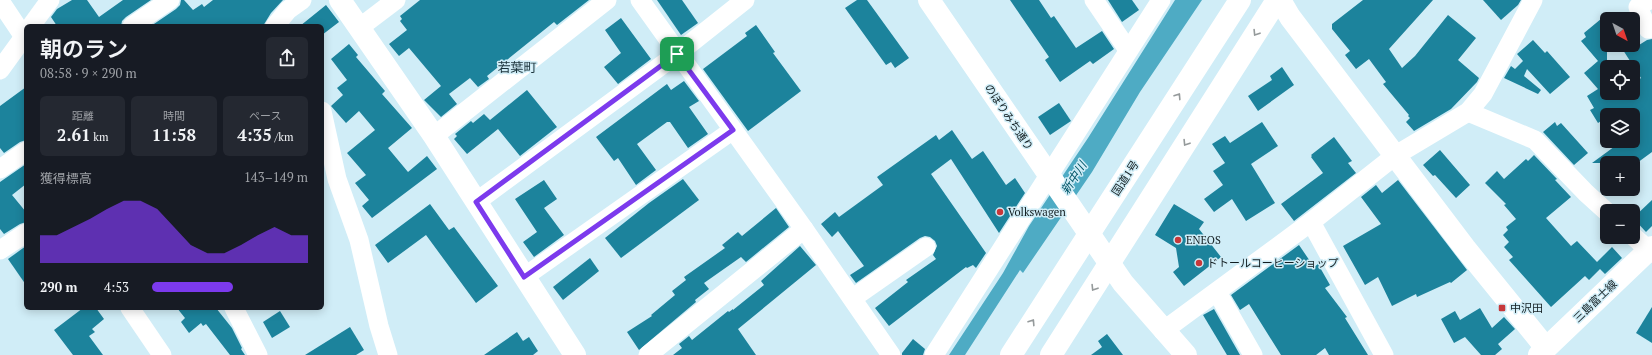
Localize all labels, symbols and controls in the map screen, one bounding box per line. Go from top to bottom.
north arrow [1600,12,1640,52]
map controls [1600,12,1640,244]
one-way arrow [1253,29,1261,36]
text: 朝のラン [40,34,128,63]
button: share [266,37,308,79]
pin [660,37,694,71]
icon: arrive [666,43,688,65]
district label: 若葉町 [497,58,537,76]
button: locate [1600,60,1640,100]
text: 08:58 · 9 × 290 m [40,64,137,82]
street label: のぼりみち通り [982,81,1036,153]
one-way arrow [1173,93,1180,100]
button: layers [1600,108,1640,148]
text: 距離 [72,109,94,123]
text: 時間 [163,109,185,123]
text: ペース [249,109,282,123]
text: 2.61 [57,123,91,146]
text: 11:58 [152,123,196,146]
text: 4:35 [237,123,272,146]
text: km [91,130,109,144]
text: /km [272,130,293,144]
one-way arrow [1183,139,1191,146]
button: + [1600,156,1640,196]
water label: 新中川 [1057,157,1091,197]
street label: 国道1号 [1109,158,1141,198]
text: 143–149 m [244,168,308,186]
text: 獲得標高 [40,169,92,187]
button: − [1600,204,1640,244]
place label: Volkswagen [1008,205,1066,219]
marker: Volkswagen [995,207,1005,217]
place label: ENEOS [1186,233,1221,247]
marker: ENEOS [1173,235,1183,245]
place label: ドトールコーヒーショップ [1207,256,1339,270]
marker: ドトールコーヒーショップ [1194,258,1204,268]
street label: 三島富士線 [1570,277,1620,325]
text: 290 m [40,278,78,296]
text: 4:53 [104,278,129,296]
one-way arrow [1091,284,1099,291]
place label: 中沢田 [1510,301,1543,315]
marker: 中沢田 [1497,303,1507,313]
one-way arrow [1027,319,1035,326]

